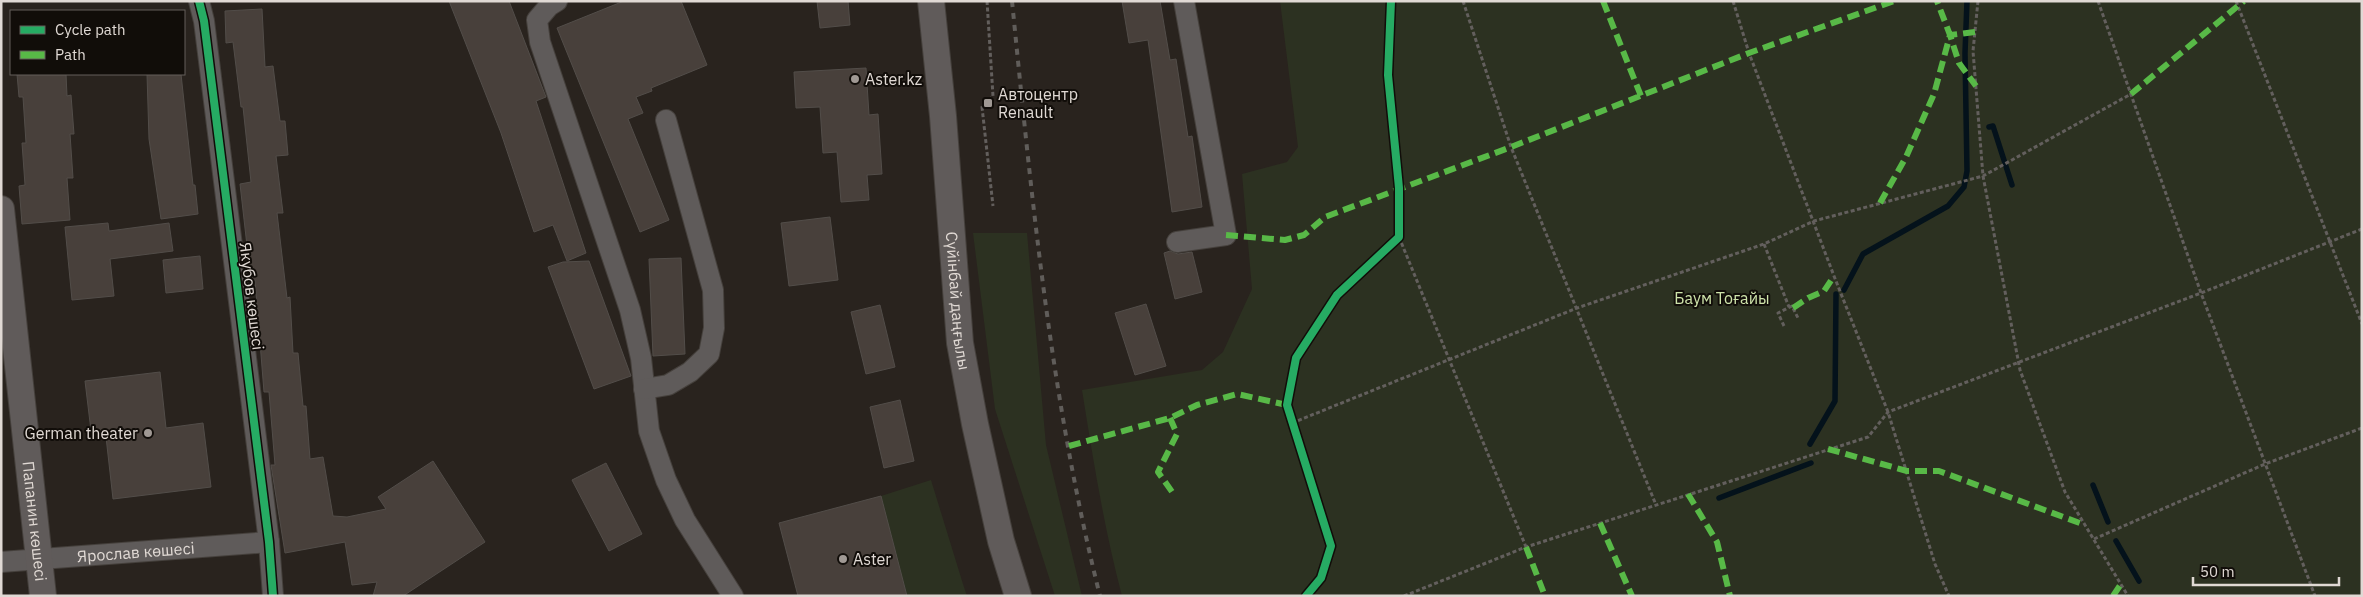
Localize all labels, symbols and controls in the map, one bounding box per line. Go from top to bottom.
legend [10,10,185,75]
text: Cycle path [55,20,126,39]
text: Path [55,45,86,64]
place label: Aster.kz [865,69,922,89]
marker: Aster.kz [849,73,861,85]
place label: Автоцентр Renault [998,84,1078,122]
marker: Автоцентр Renault [982,97,994,109]
street label: Сүйінбай даңғылы [942,231,975,372]
street label: Якубов көшесі [235,241,269,351]
park label: Баум Тоғайы [1674,288,1770,308]
place label: German theater [25,423,138,443]
marker: German theater [142,427,154,439]
street label: Папанин көшесі [18,460,51,582]
street label: Ярослав көшесі [76,538,195,566]
place label: Aster [853,549,891,569]
marker: Aster [837,553,849,565]
scale bar [2193,554,2339,586]
text: 50 m [2200,562,2235,581]

